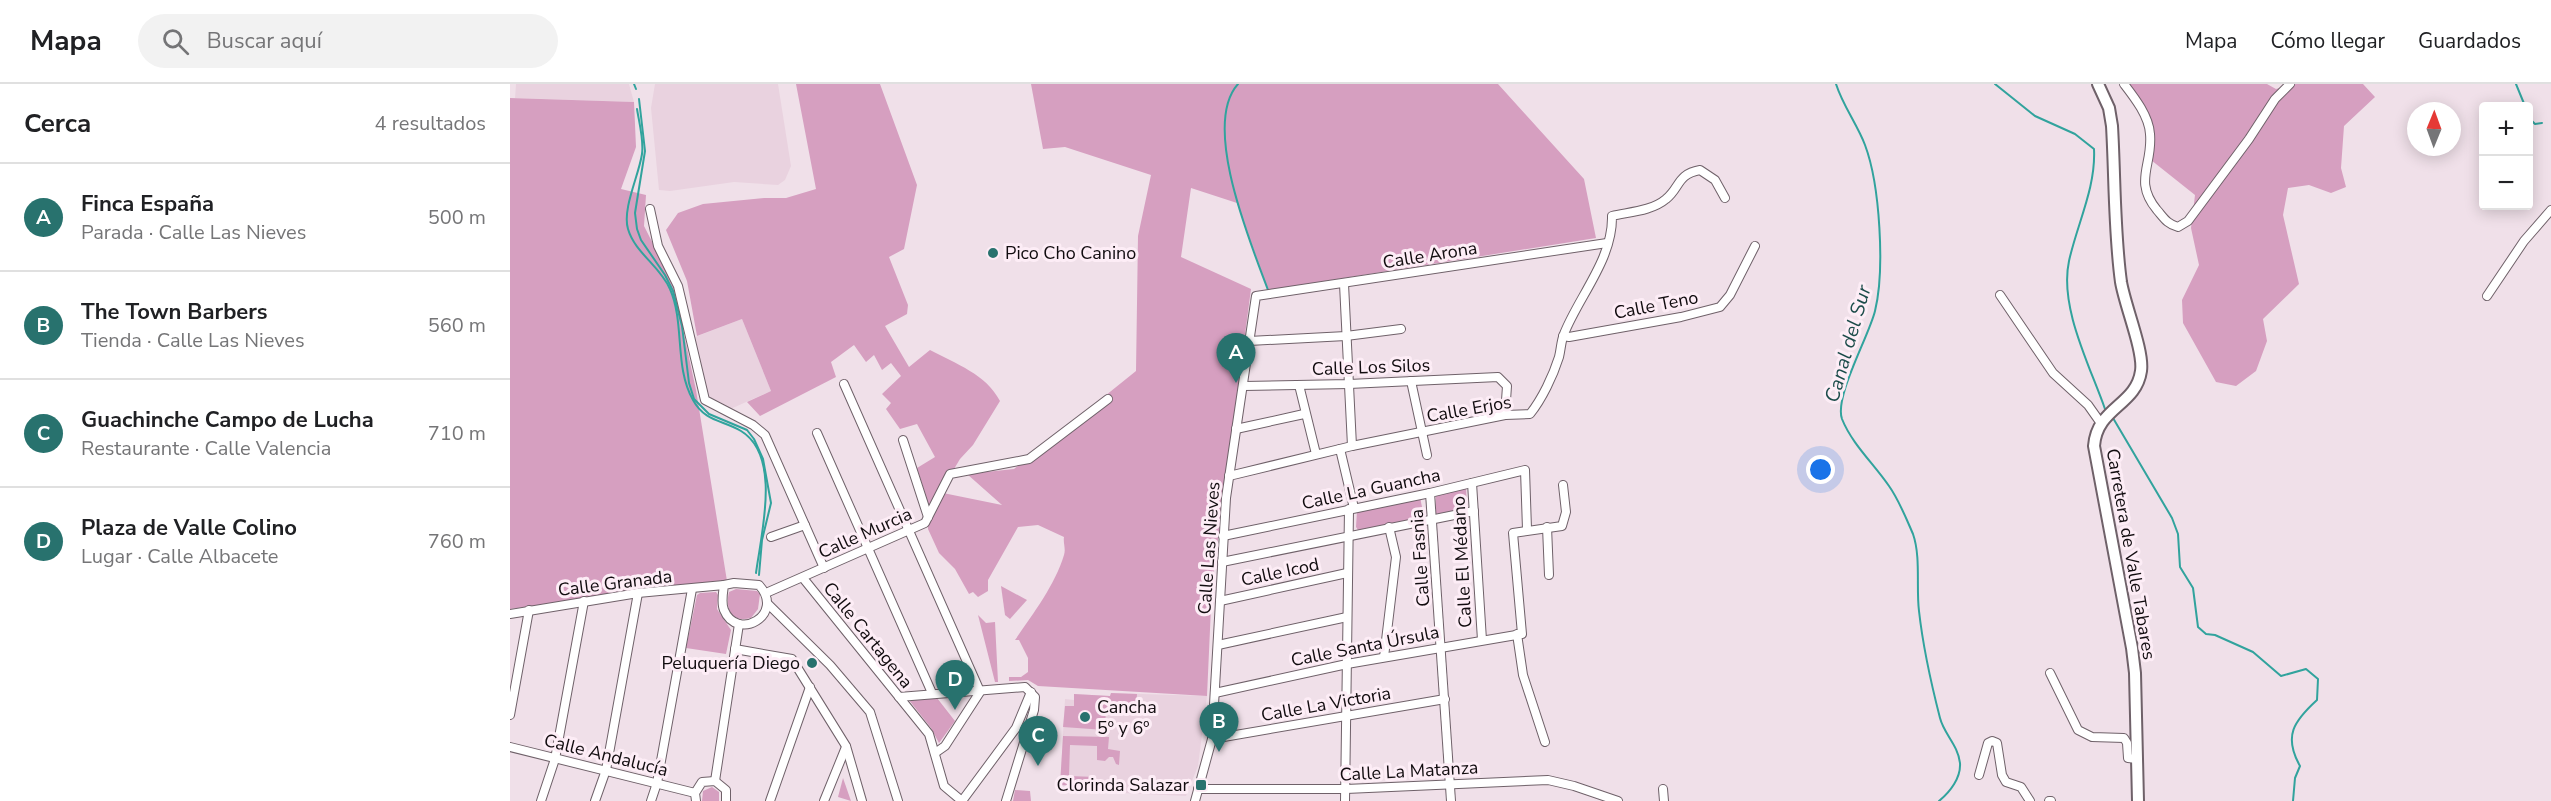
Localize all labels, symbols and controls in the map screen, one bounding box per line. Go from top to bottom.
search box [138,14,558,68]
text: Mapa [30,22,102,60]
icon: search [159,25,192,58]
text: Buscar aquí [207,26,322,56]
text: Mapa [2185,27,2237,55]
text: Cómo llegar [2270,27,2385,55]
text: Guardados [2418,27,2521,55]
north arrow [2407,102,2461,156]
map controls [2479,102,2533,210]
button: + [2479,102,2533,156]
text: Cerca [24,106,91,141]
text: 4 resultados [375,110,486,137]
button: − [2479,156,2533,210]
text: Finca España [81,189,214,219]
text: A [36,204,51,231]
text: 500 m [428,204,486,231]
text: Parada · Calle Las Nieves [81,219,306,246]
street label: Calle Arona [1381,236,1479,274]
place label: Pico Cho Canino [1005,241,1136,265]
marker: Pico Cho Canino [986,246,1000,260]
water label: Canal del Sur [1818,281,1878,406]
street label: Calle Teno [1612,285,1700,325]
text: The Town Barbers [81,297,268,327]
text: B [37,312,50,339]
text: 560 m [428,312,486,339]
text: Tienda · Calle Las Nieves [81,327,305,354]
pin: A [1216,334,1256,383]
street label: Calle Los Silos [1311,353,1431,381]
street label: Calle Erjos [1425,390,1513,428]
text: Guachinche Campo de Lucha [81,405,374,435]
text: C [37,420,50,447]
text: 710 m [428,420,486,447]
text: Restaurante · Calle Valencia [81,435,331,462]
street label: Carretera de Valle Tabares [2101,447,2161,661]
your location [1806,455,1835,484]
street label: Calle La Guancha [1299,463,1443,515]
street label: Calle Las Nieves [1192,481,1226,615]
street label: Calle El Médano [1447,496,1477,628]
street label: Calle Murcia [814,502,916,564]
street label: Calle Fasnia [1405,508,1435,608]
text: Plaza de Valle Colino [81,513,297,543]
text: D [36,528,51,555]
text: 760 m [428,528,486,555]
text: Lugar · Calle Albacete [81,543,278,570]
street label: Calle Icod [1239,552,1321,592]
street label: Calle Granada [557,564,673,602]
street label: Calle Cartagena [818,577,918,693]
street label: Calle Santa Úrsula [1289,620,1441,672]
place label: Peluquería Diego [661,651,800,675]
marker: Peluquería Diego [805,656,819,670]
pin: D [936,660,974,710]
street label: Calle La Victoria [1259,681,1393,727]
place label: Cancha 5º y 6º [1097,695,1157,740]
pin: B [1200,702,1238,752]
marker: Cancha 5º y 6º [1078,710,1092,724]
pin: C [1018,716,1058,766]
street label: Calle Andalucía [541,728,671,782]
street label: Calle La Matanza [1339,755,1479,787]
place label: Clorinda Salazar [1056,773,1190,797]
marker: Clorinda Salazar [1194,778,1208,792]

